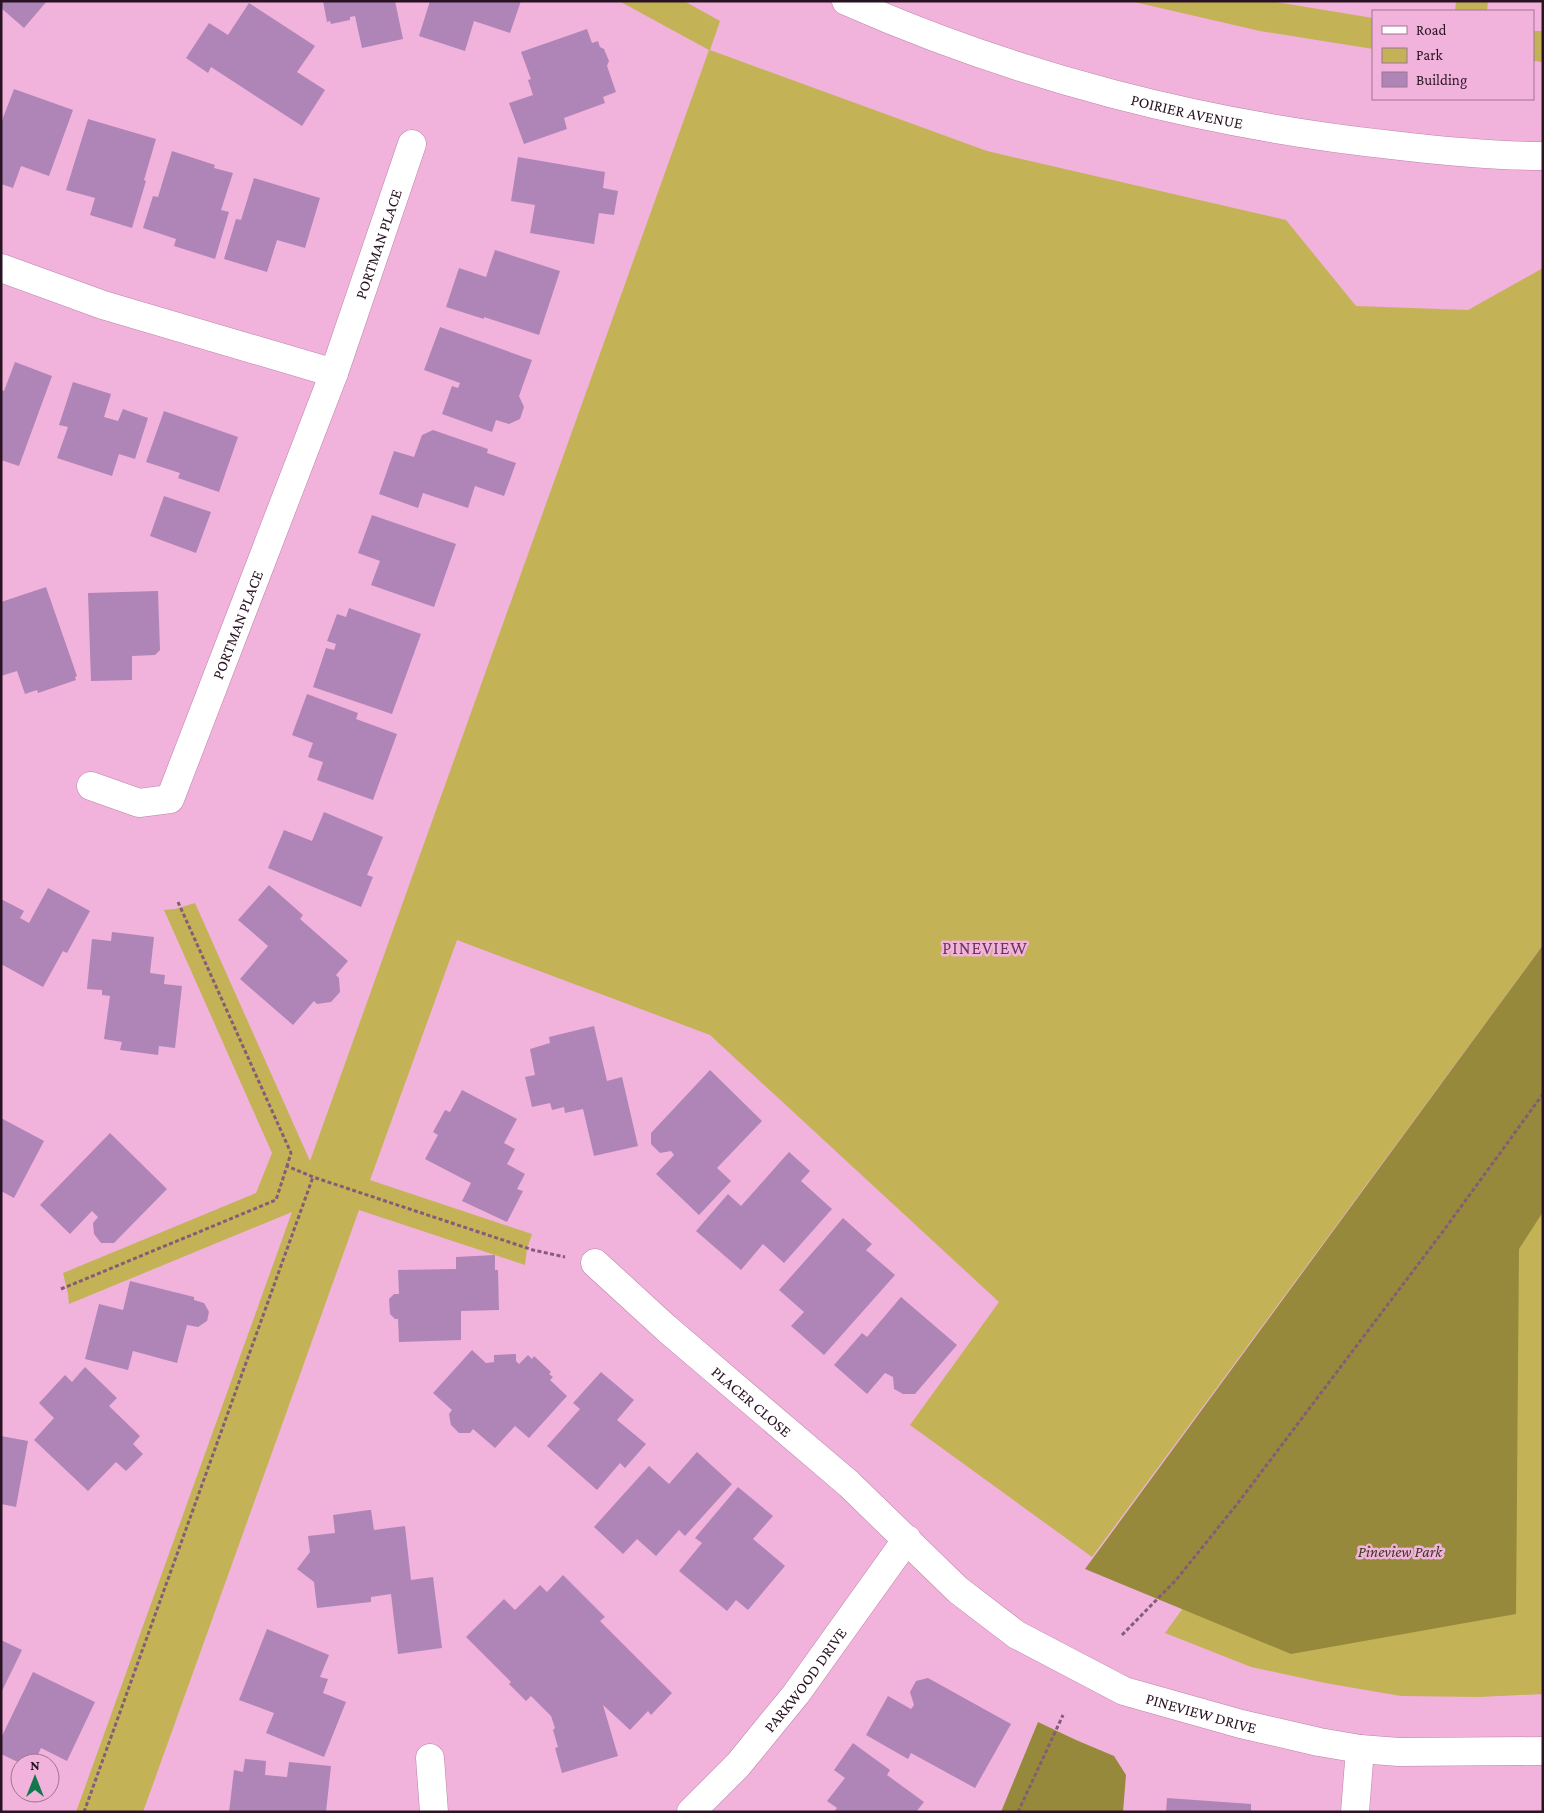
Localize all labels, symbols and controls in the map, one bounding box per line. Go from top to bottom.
legend [1372,10,1534,100]
text: Road [1416,22,1447,38]
text: Park [1416,47,1443,63]
text: Building [1416,72,1467,89]
street label: POIRIER AVENUE [1129,90,1245,131]
street label: PORTMAN PLACE [351,186,405,301]
street label: PORTMAN PLACE [209,568,266,681]
district label: PINEVIEW [942,938,1028,958]
street label: PLACER CLOSE [709,1362,795,1440]
park label: Pineview Park [1358,1543,1443,1560]
street label: PARKWOOD DRIVE [760,1624,849,1735]
street label: PINEVIEW DRIVE [1144,1689,1259,1736]
north arrow [10,1753,60,1803]
text: N [30,1757,40,1773]

